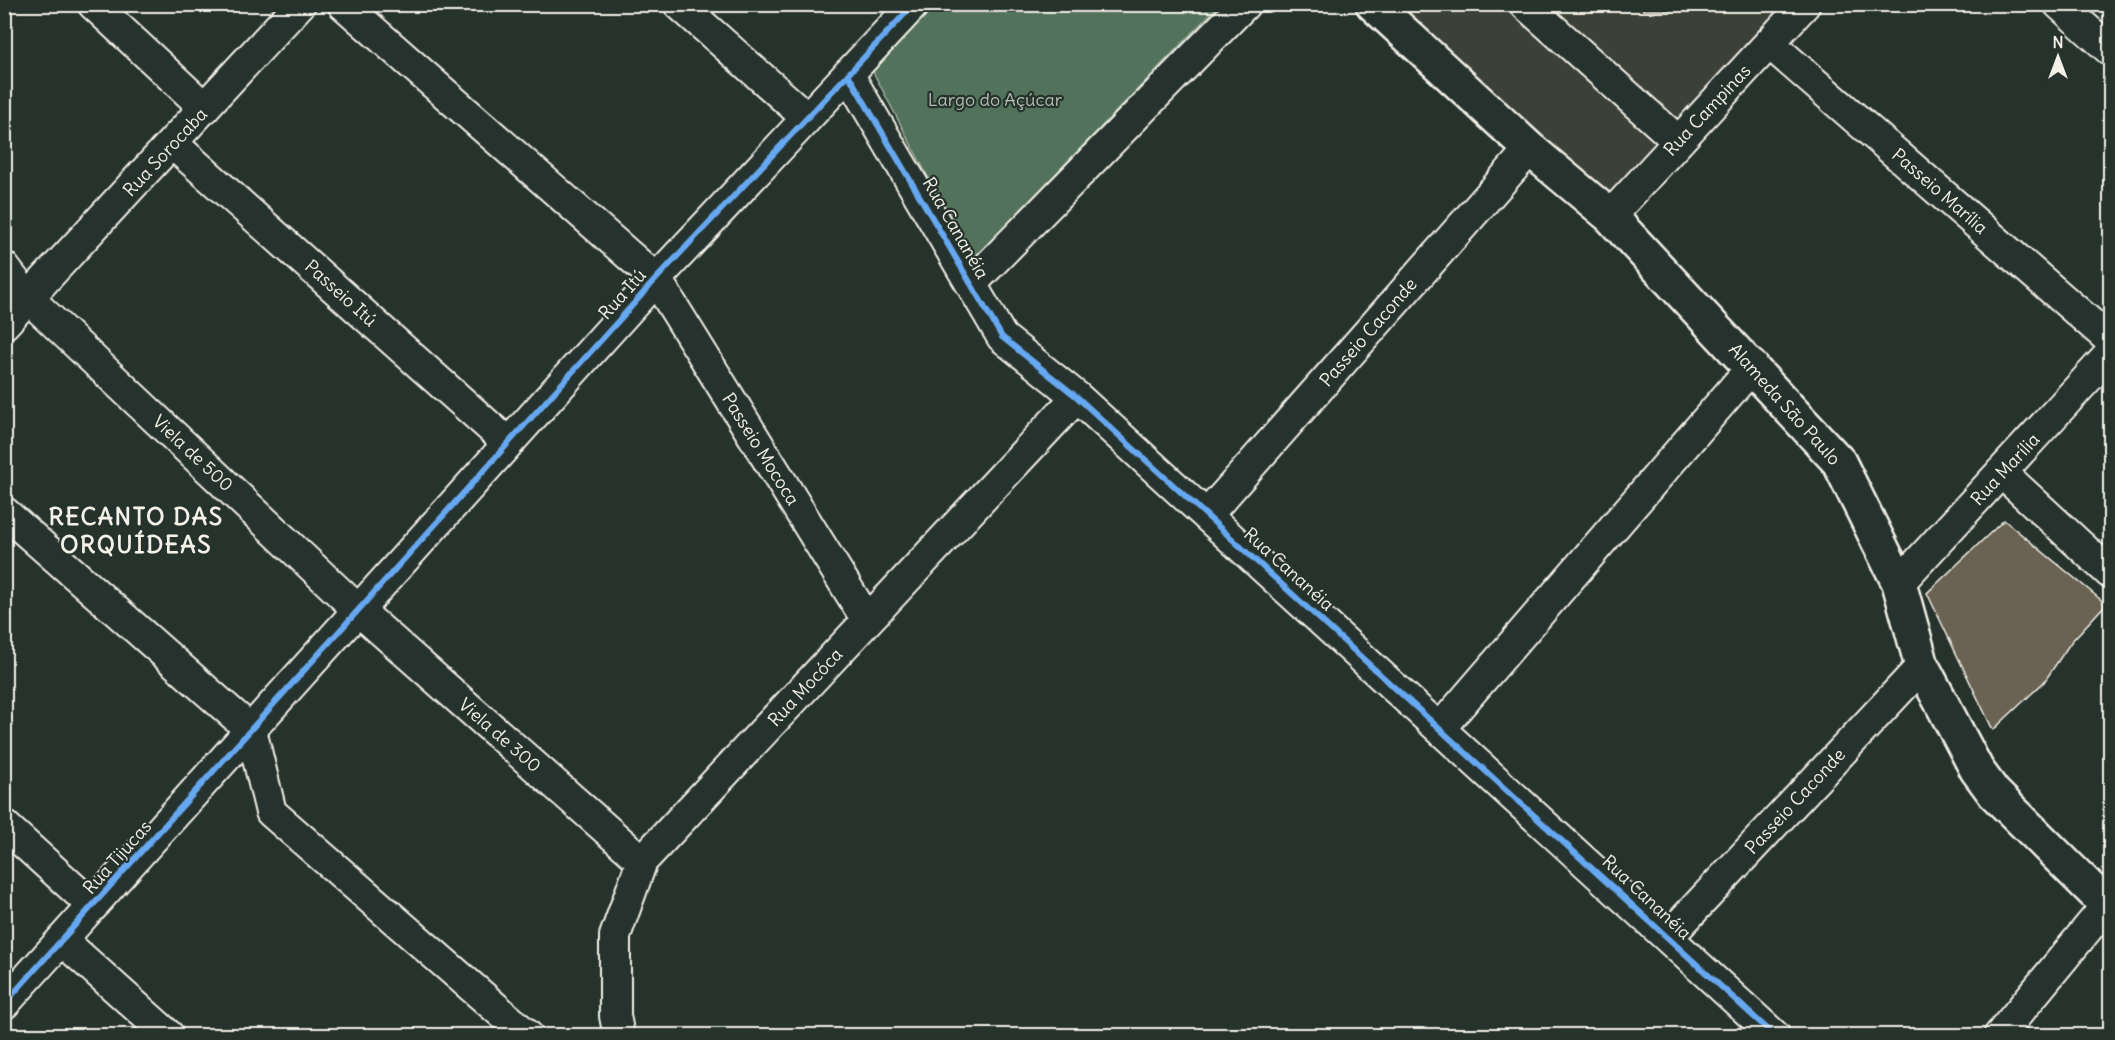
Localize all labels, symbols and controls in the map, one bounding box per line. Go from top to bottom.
north arrow [2028,27,2088,87]
text: N [2052,32,2064,52]
street label: Rua Campinas [1659,59,1755,161]
park label: Largo do Açúcar [928,88,1063,111]
street label: Rua Sorocaba [118,103,212,201]
street label: Passeio Marília [1887,143,1993,239]
street label: Rua Cananéia [918,173,994,283]
street label: Passeio Itú [300,255,382,331]
street label: Rua Itú [593,264,651,324]
street label: Passeio Caconde [1314,273,1422,391]
street label: Alameda São Paulo [1724,338,1846,470]
street label: Passeio Mococa [717,389,805,509]
street label: Viela de 500 [148,410,238,496]
street label: Rua Marília [1966,428,2044,510]
district label: RECANTO DAS ORQUÍDEAS [48,501,224,559]
street label: Rua Cananéia [1239,522,1339,616]
street label: Rua Mocóca [763,643,847,731]
street label: Viela de 300 [454,693,546,777]
street label: Passeio Caconde [1740,743,1850,859]
street label: Rua Tijucas [78,815,156,899]
street label: Rua Cananéia [1598,850,1696,944]

